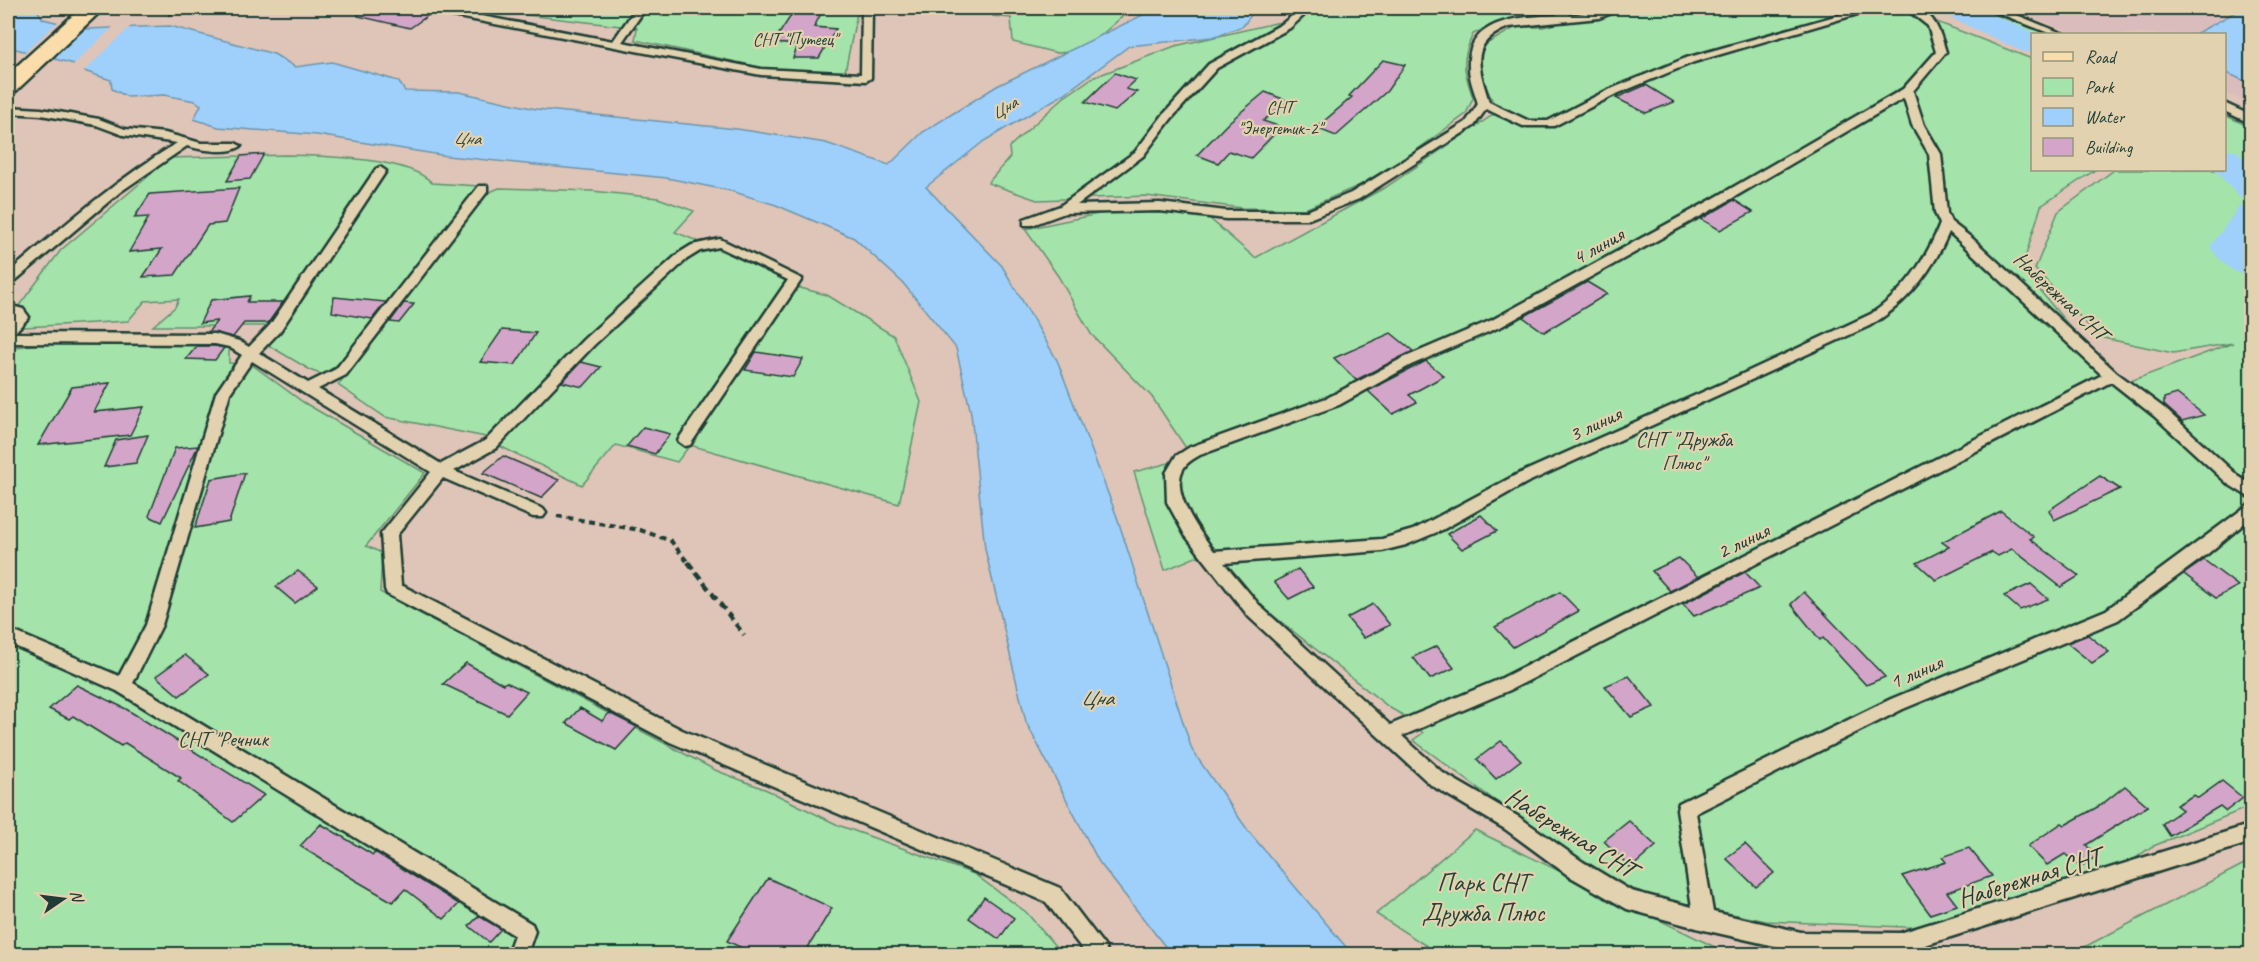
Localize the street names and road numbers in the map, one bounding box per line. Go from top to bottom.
street label: 4 линия [1568,221,1630,271]
street label: Набережная СНТ [2008,246,2118,350]
street label: 3 линия [1565,400,1627,447]
street label: 2 линия [1713,517,1775,565]
street label: 1 линия [1886,649,1948,695]
street label: Набережная СНТ [1499,779,1648,889]
street label: Набережная СНТ [1954,838,2112,915]

